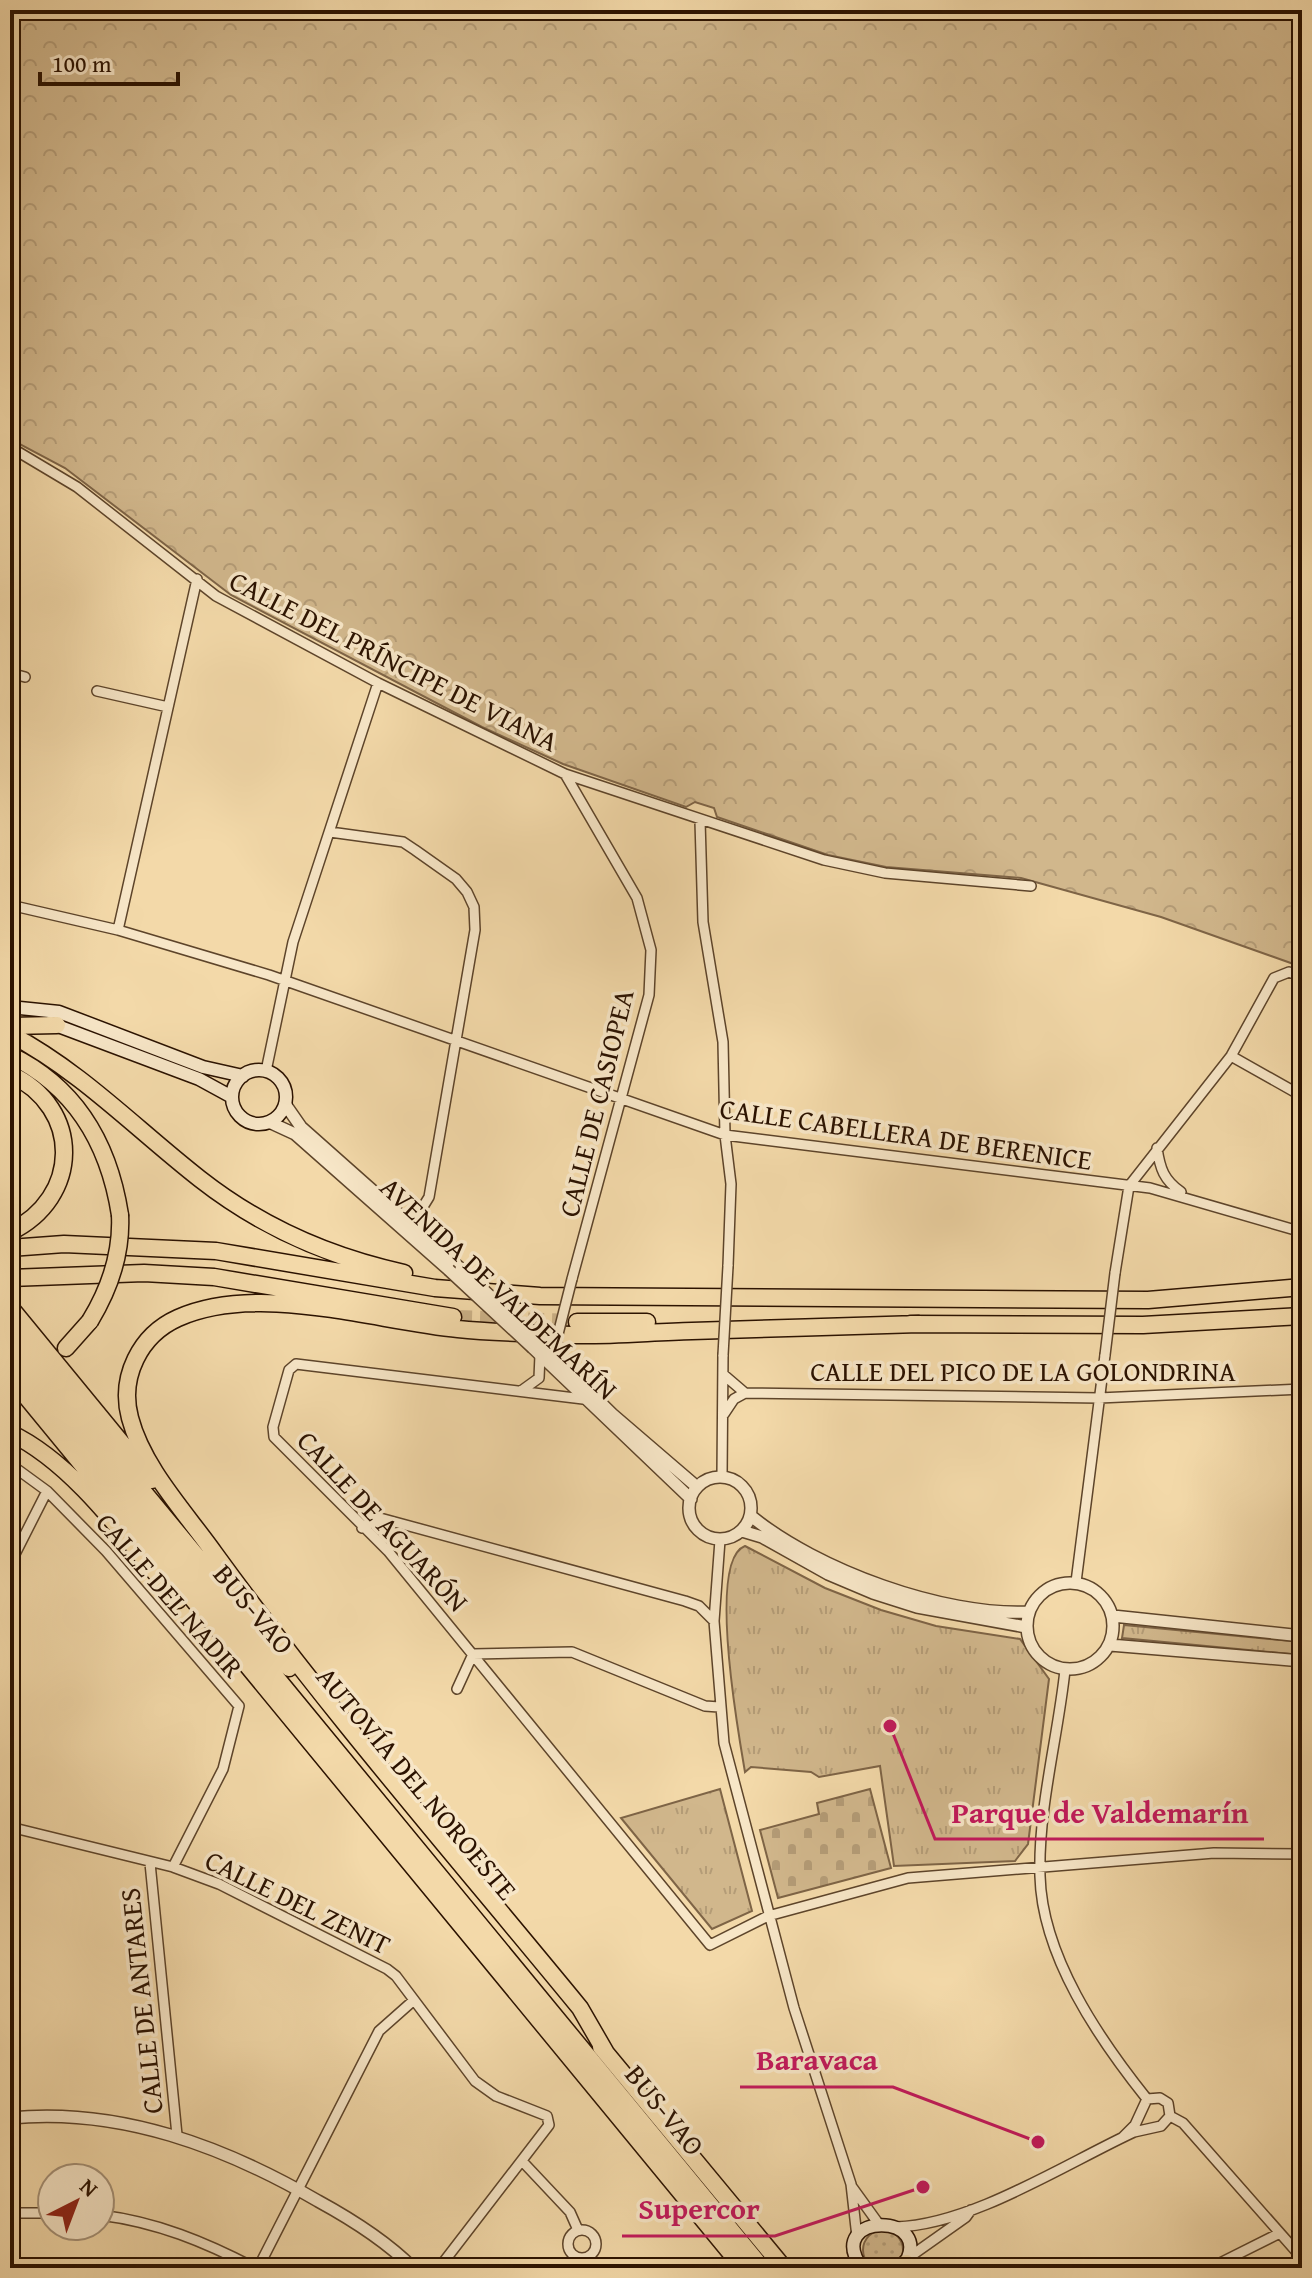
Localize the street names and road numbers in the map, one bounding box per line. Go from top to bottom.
street label: CALLE DEL PRÍNCIPE DE VIANA [223,560,566,761]
street label: CALLE DE CASIOPEA [547,985,644,1221]
street label: CALLE CABELLERA DE BERENICE [717,1087,1095,1180]
street label: AVENIDA DE VALDEMARÍN [372,1167,627,1409]
street label: CALLE DEL PICO DE LA GOLONDRINA [810,1350,1236,1391]
street label: CALLE DE AGUARÓN [288,1421,478,1621]
street label: CALLE DEL NADIR [87,1503,254,1687]
street label: BUS-VAO [204,1555,304,1663]
street label: AUTOVÍA DEL NOROESTE [307,1657,527,1908]
street label: CALLE DEL ZENIT [199,1839,398,1964]
street label: CALLE DE ANTARES [108,1886,173,2116]
street label: BUS-VAO [616,2055,715,2164]

